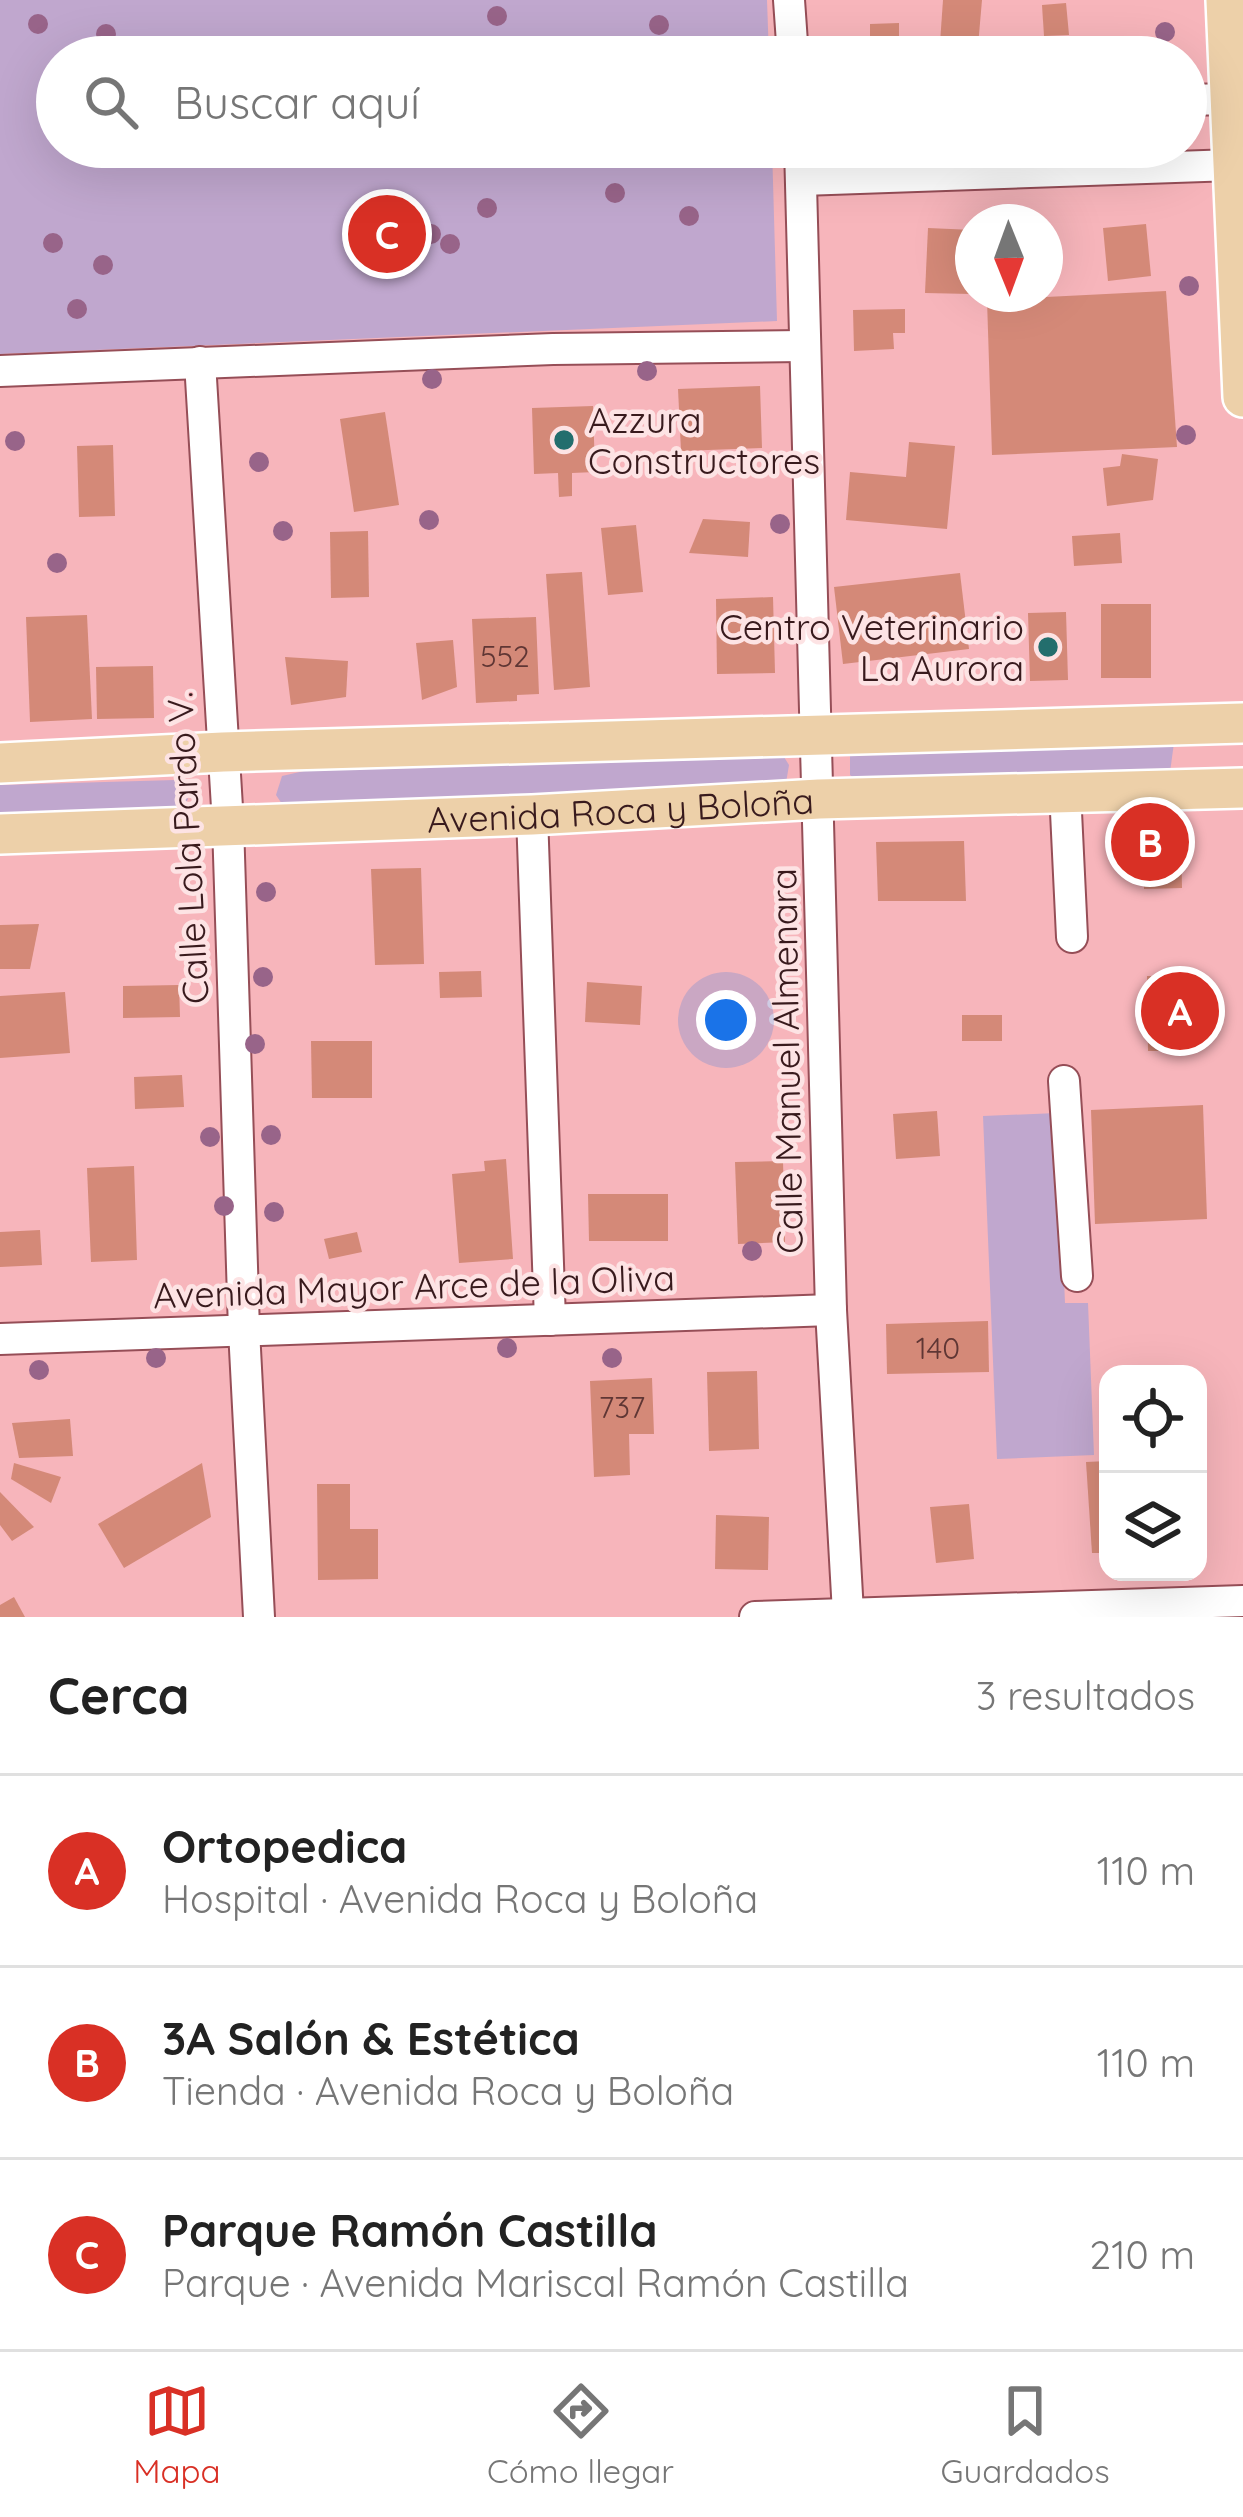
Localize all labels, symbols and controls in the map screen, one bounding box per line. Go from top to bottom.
search box [36,36,1207,168]
icon: search [78,69,144,135]
text: Buscar aquí [174,74,420,130]
pin: C [348,189,426,279]
north arrow [955,204,1063,312]
place label: Azzura Constructores [588,397,820,483]
marker: Azzura Constructores [551,427,577,453]
place label: Centro Veterinario La Aurora [719,604,1024,690]
marker: Centro Veterinario La Aurora [1035,634,1061,660]
house number: 552 [480,637,530,675]
street label: Calle Lola Pardo V. [156,691,218,1005]
street label: Avenida Roca y Boloña [426,777,815,841]
pin: B [1111,797,1189,887]
street label: Calle Manuel Almenara [760,868,812,1254]
pin: A [1141,966,1219,1056]
your location [696,990,756,1050]
street label: Avenida Mayor Arce de la Oliva [152,1254,676,1318]
house number: 140 [916,1329,960,1367]
map controls [1099,1365,1207,1581]
button: locate [1099,1365,1207,1473]
house number: 737 [599,1388,645,1426]
button: layers [1099,1473,1207,1581]
text: Cerca [48,1663,190,1727]
text: 3 resultados [976,1671,1195,1720]
text: Ortopedica [162,1818,407,1874]
text: A [75,1846,99,1895]
text: 110 m [1097,1846,1195,1895]
text: Hospital · Avenida Roca y Boloña [162,1874,758,1923]
text: 3A Salón & Estética [162,2010,580,2066]
text: B [74,2038,100,2087]
text: 110 m [1097,2038,1195,2087]
text: Tienda · Avenida Roca y Boloña [162,2066,734,2115]
text: Parque Ramón Castilla [162,2202,658,2258]
text: C [75,2230,99,2279]
text: 210 m [1090,2230,1195,2279]
text: Parque · Avenida Mariscal Ramón Castilla [162,2258,909,2307]
tab: Mapa [133,2378,221,2491]
tab: Cómo llegar [487,2378,674,2491]
tab: Guardados [941,2378,1110,2491]

